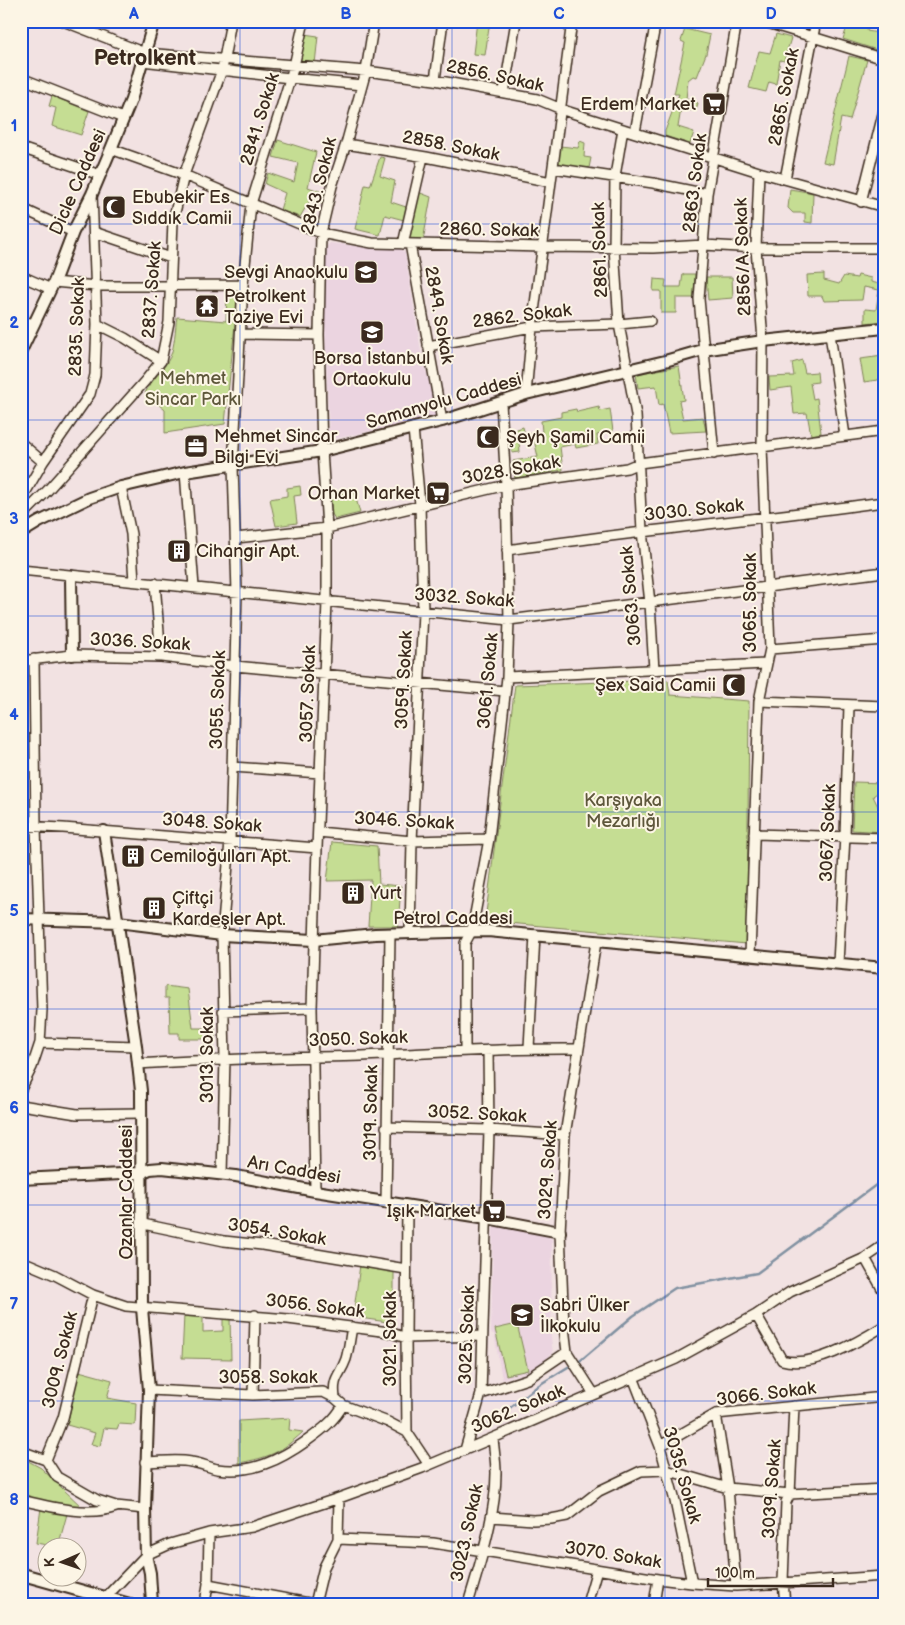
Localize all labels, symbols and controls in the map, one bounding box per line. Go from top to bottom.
text: A [128,5,139,24]
text: B [340,5,352,24]
text: C [553,5,565,24]
text: D [765,5,777,24]
district label: Petrolkent [94,45,197,72]
street label: 2865. Sokak [764,46,804,148]
street label: 2856. Sokak [444,55,546,97]
street label: 2841. Sokak [236,70,284,168]
supermarket icon: Erdem Market [701,91,727,117]
place label: Erdem Market [580,94,696,115]
text: 1 [11,117,17,136]
street label: Dicle Caddesi [45,126,111,238]
street label: 2858. Sokak [401,126,502,166]
street label: 2863. Sokak [678,132,712,234]
street label: 2843. Sokak [297,135,341,237]
place label: Ebubekir Es Sıddık Camii [132,187,232,229]
mosque icon: Ebubekir Es Sıddık Camii [101,194,127,220]
street label: 2856/A. Sokak [730,197,756,316]
street label: 2861. Sokak [588,202,612,298]
street label: 2860. Sokak [439,219,539,241]
street label: 2837. Sokak [138,240,166,339]
school or university icon: Sevgi Anaokulu [353,259,379,285]
place label: Sevgi Anaokulu [224,262,348,283]
street label: 2849. Sokak [420,264,458,366]
street label: 2835. Sokak [65,277,89,377]
place label: Petrolkent Taziye Evi [224,286,307,328]
temple icon: Petrolkent Taziye Evi [194,293,220,319]
street label: 2862. Sokak [471,300,573,332]
text: 2 [9,314,19,333]
school or university icon: Borsa İstanbul Ortaokulu [359,319,385,345]
place label: Borsa İstanbul Ortaokulu [314,347,430,390]
park label: Mehmet Sincar Parkı [145,368,241,410]
street label: Samanyolu Caddesi [364,369,524,433]
mosque icon: Şeyh Şamil Camii [475,424,501,450]
place label: Mehmet Sincar Bilgi Evi [214,426,338,468]
place label: Şeyh Şamil Camii [506,427,645,448]
office icon: Mehmet Sincar Bilgi Evi [183,433,209,459]
street label: 3028. Sokak [460,451,562,489]
supermarket icon: Orhan Market [425,480,451,506]
place label: Orhan Market [308,483,420,504]
street label: 3030. Sokak [643,494,745,526]
text: 3 [9,510,19,529]
building icon: Cihangir Apt. [166,538,192,564]
place label: Cihangir Apt. [196,541,300,562]
street label: 3063. Sokak [616,545,646,647]
street label: 3065. Sokak [740,553,761,653]
street label: 3032. Sokak [413,584,515,612]
street label: 3036. Sokak [89,629,191,655]
street label: 3059. Sokak [391,630,417,730]
street label: 3061. Sokak [473,632,503,730]
street label: 3057. Sokak [296,645,320,743]
street label: 3055. Sokak [206,650,230,750]
mosque icon: Şex Said Camii [721,672,747,698]
place label: Şex Said Camii [595,675,716,696]
text: 4 [9,706,19,725]
street label: 3067. Sokak [816,783,840,882]
park label: Karşıyaka Mezarlığı [584,790,662,832]
street label: 3046. Sokak [353,808,455,834]
street label: 3048. Sokak [161,809,263,837]
building icon: Cemiloğulları Apt. [120,843,146,869]
place label: Cemiloğulları Apt. [150,846,291,867]
building icon: Yurt [340,880,366,906]
place label: Yurt [369,883,402,904]
place label: Çiftçi Kardeşler Apt. [172,888,286,930]
building icon: Çiftçi Kardeşler Apt. [141,895,167,921]
text: 5 [9,902,19,921]
street label: Petrol Caddesi [393,908,513,929]
street label: 3013. Sokak [197,1007,218,1103]
street label: 3050. Sokak [308,1027,408,1051]
street label: 3019. Sokak [360,1065,382,1161]
text: 6 [9,1099,19,1118]
street label: 3052. Sokak [427,1101,527,1127]
street label: 3029. Sokak [534,1120,562,1220]
street label: Ozanlar Caddesi [116,1125,137,1260]
street label: Arı Caddesi [246,1151,342,1189]
supermarket icon: Işık Market [481,1198,507,1224]
place label: Işık Market [387,1201,476,1222]
street label: 3054. Sokak [226,1214,328,1250]
street label: 3025. Sokak [455,1285,479,1385]
street label: 3056. Sokak [264,1290,366,1323]
street label: 3021. Sokak [380,1291,401,1387]
place label: Sabri Ülker İlkokulu [540,1294,630,1337]
text: 7 [10,1295,19,1314]
school or university icon: Sabri Ülker İlkokulu [509,1302,535,1328]
street label: 3009. Sokak [38,1309,82,1411]
street label: 3058. Sokak [218,1367,318,1388]
street label: 3066. Sokak [715,1377,817,1411]
street label: 3062. Sokak [468,1380,568,1438]
street label: 3035. Sokak [658,1424,706,1526]
street label: 3039. Sokak [758,1438,786,1540]
street label: 3023. Sokak [446,1482,488,1584]
text: 8 [9,1491,19,1510]
street label: 3070. Sokak [563,1537,663,1573]
north arrow [38,1538,88,1588]
scale bar [708,1555,832,1587]
text: K [41,1557,58,1567]
text: 100 m [715,1564,755,1583]

